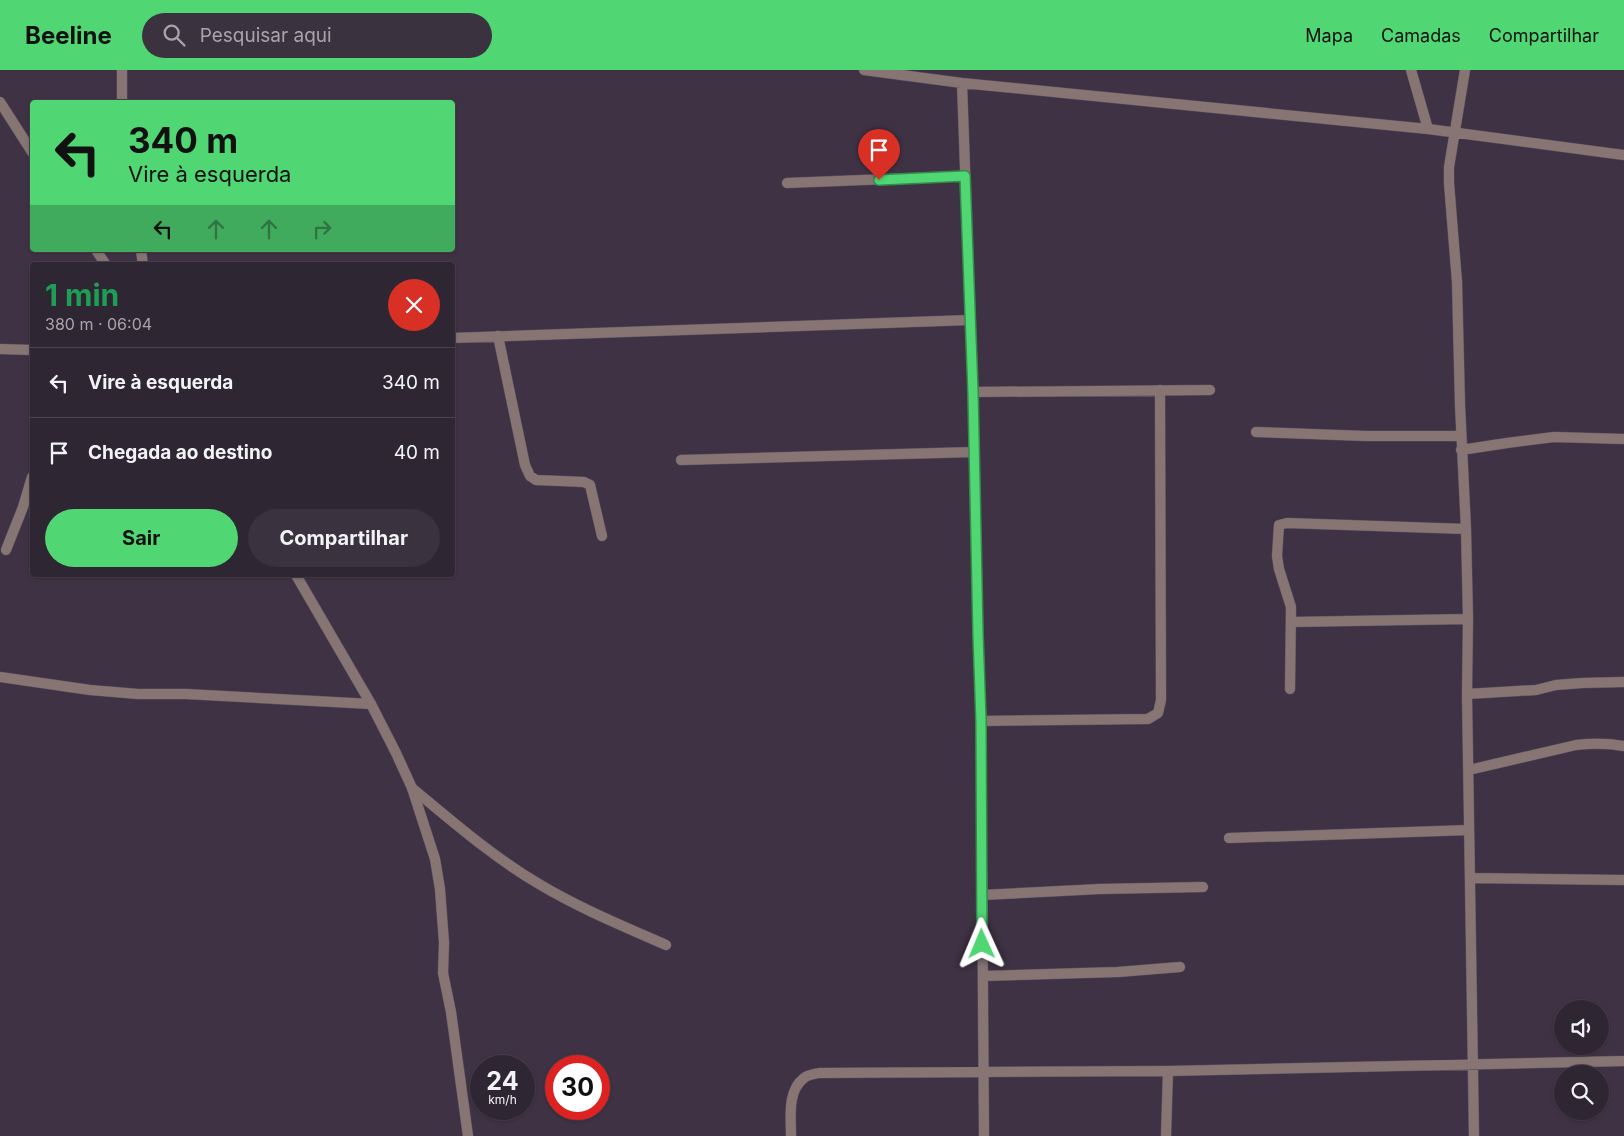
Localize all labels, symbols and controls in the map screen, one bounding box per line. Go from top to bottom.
search box [142,13,492,58]
text: Beeline [25,21,112,50]
icon: search [160,21,188,49]
text: Pesquisar aqui [200,24,332,47]
text: Mapa [1305,25,1353,46]
text: Camadas [1381,25,1461,46]
text: Compartilhar [1489,25,1599,46]
text: 340 m [128,119,238,161]
icon: left [45,120,110,185]
pin [858,129,900,180]
icon: arrive [865,136,893,164]
text: Vire à esquerda [128,161,291,187]
icon: left [149,215,177,243]
icon: ahead [202,215,230,243]
icon: ahead [255,215,283,243]
icon: right [308,215,336,243]
text: 1 min [45,277,119,313]
button: close [388,279,440,331]
text: 380 m · 06:04 [45,314,152,334]
icon: left [45,369,73,397]
text: Vire à esquerda [88,371,233,394]
text: 340 m [382,371,440,394]
icon: arrive [45,439,73,467]
text: Chegada ao destino [88,441,272,464]
text: 40 m [394,441,440,464]
button: Sair [45,509,238,567]
button: Compartilhar [248,509,440,567]
position arrow [955,917,1007,969]
map controls [1554,1000,1609,1120]
button: sound [1554,1000,1609,1055]
speed limit sign: 30 [545,1055,610,1120]
button: search [1554,1065,1609,1120]
text: 24 [486,1066,519,1096]
text: km/h [488,1092,517,1107]

